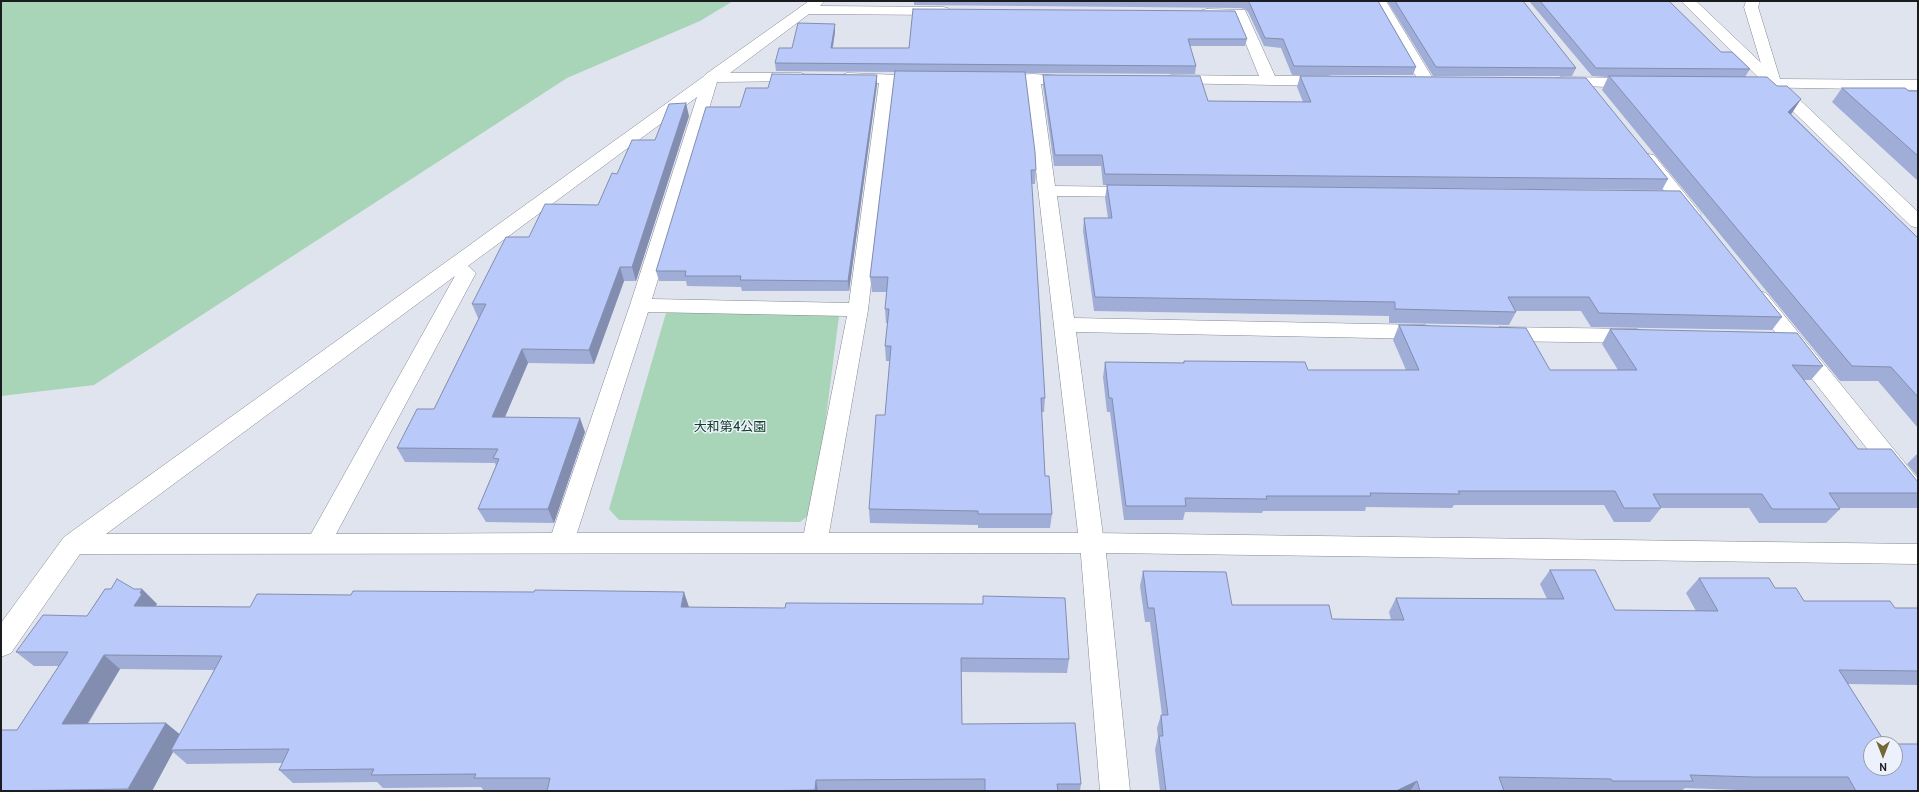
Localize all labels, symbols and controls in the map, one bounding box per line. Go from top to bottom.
park label: 大和第4公園 [694,419,766,435]
north arrow [1863,736,1903,776]
text: N [1879,760,1887,774]

